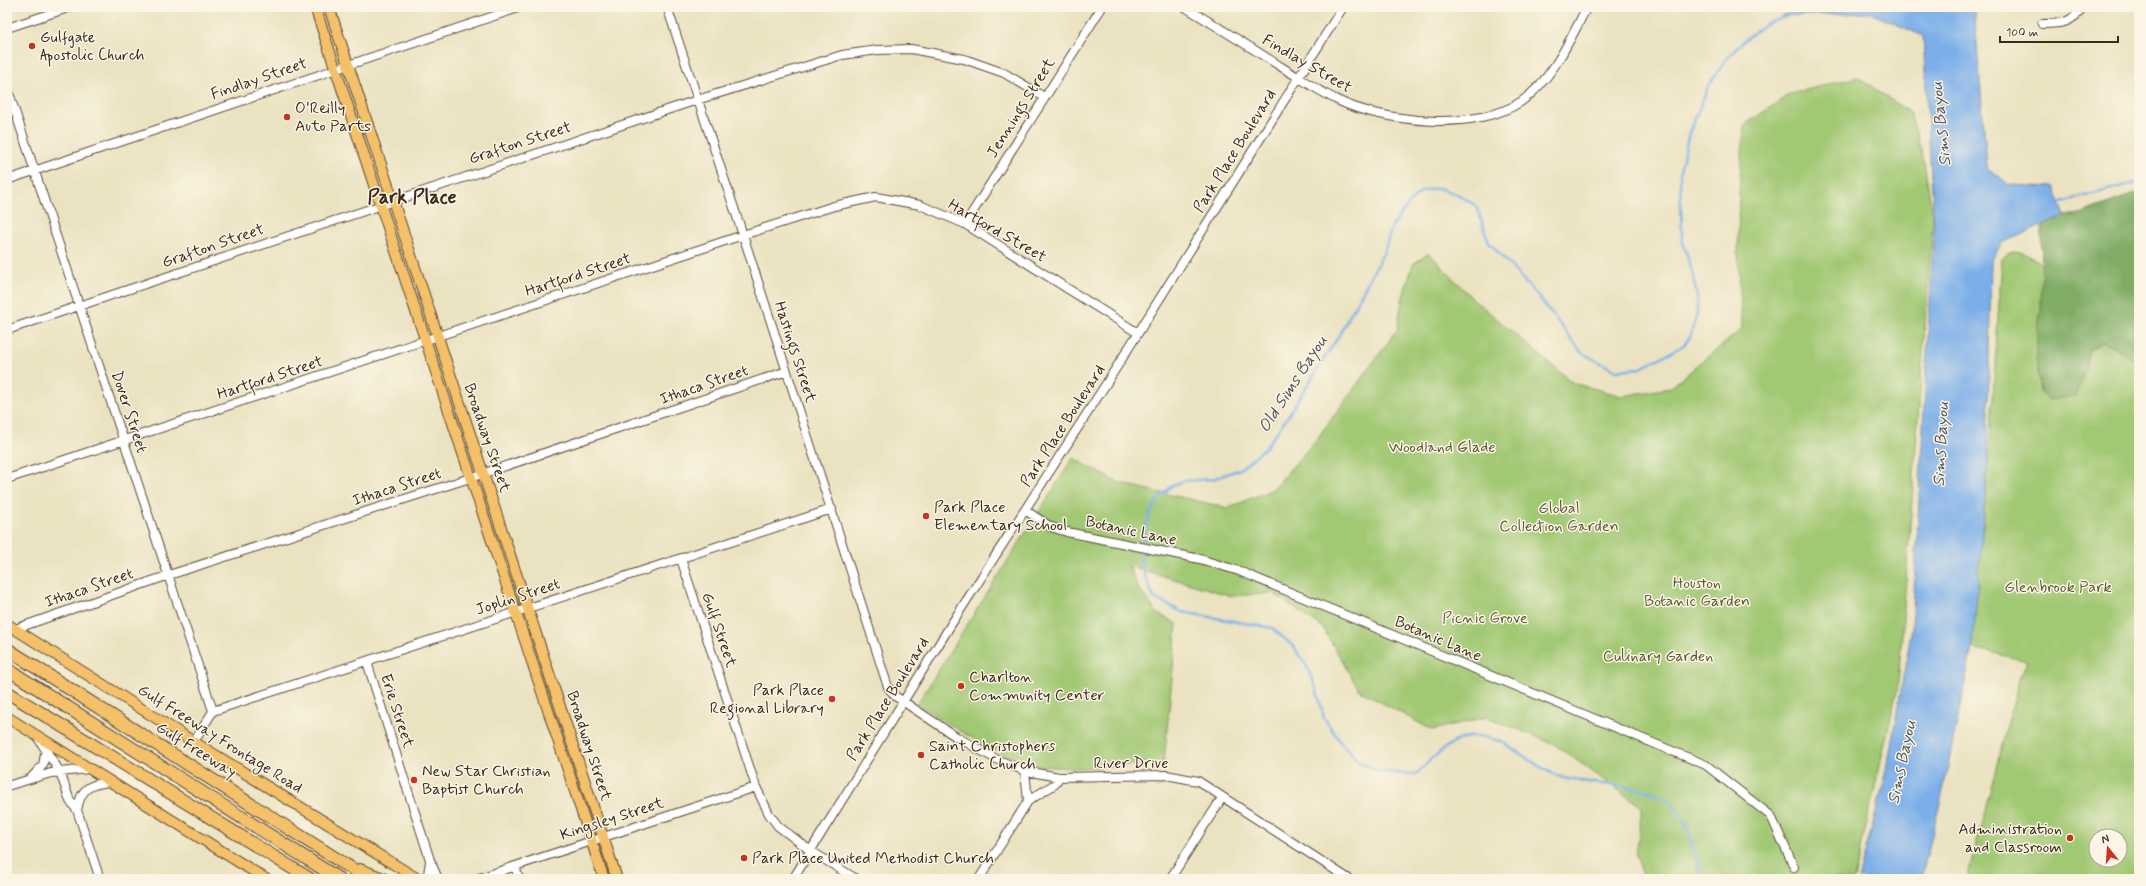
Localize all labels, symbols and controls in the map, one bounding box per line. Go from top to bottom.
scale bar [2000,18,2118,44]
text: 100 m [2006,25,2038,41]
place label: Gulfgate Apostolic Church [40,27,145,67]
street label: Findlay Street [1258,30,1356,98]
marker: Gulfgate Apostolic Church [27,41,37,51]
street label: Findlay Street [208,53,310,105]
street label: Jennings Street [982,54,1061,162]
water label: Sims Bayou [1926,80,1956,168]
street label: Park Place Boulevard [1189,85,1281,217]
place label: O'Reilly Auto Parts [295,98,371,137]
marker: O'Reilly Auto Parts [282,112,292,122]
street label: Grafton Street [466,116,574,169]
district label: Park Place [367,184,457,211]
street label: Hartford Street [943,194,1050,270]
street label: Grafton Street [159,219,267,273]
street label: Hartford Street [522,248,635,304]
street label: Hastings Street [768,299,821,406]
water label: Old Sims Bayou [1253,331,1333,437]
street label: Hartford Street [214,351,327,407]
street label: Ithaca Street [657,360,751,410]
street label: Park Place Boulevard [1016,361,1110,491]
street label: Dover Street [106,368,152,456]
street label: Broadway Street [458,381,516,496]
water label: Sims Bayou [1928,401,1954,487]
park label: Woodland Glade [1388,437,1496,458]
street label: Ithaca Street [350,463,444,511]
place label: Park Place Elementary School [934,497,1067,536]
park label: Global Collection Garden [1499,498,1619,537]
marker: Park Place Elementary School [921,511,931,521]
street label: Botanic Lane [1084,511,1178,551]
street label: Ithaca Street [42,563,136,613]
park label: Houston Botanic Garden [1644,573,1750,612]
street label: Joplin Street [473,574,563,620]
park label: Glenbrook Park [2004,577,2112,598]
street label: Gulf Street [696,590,742,671]
park label: Picnic Grove [1442,608,1528,629]
street label: Botanic Lane [1391,611,1485,667]
street label: Park Place Boulevard [842,633,934,765]
park label: Culinary Garden [1603,646,1713,667]
place label: Charlton Community Center [969,667,1105,706]
street label: Erie Street [375,671,419,751]
street label: Gulf Freeway Frontage Road [134,680,306,798]
place label: Park Place Regional Library [710,680,824,720]
marker: Charlton Community Center [956,681,966,691]
street label: Broadway Street [561,688,617,804]
marker: Park Place Regional Library [827,694,837,704]
street label: Gulf Freeway [152,718,240,782]
water label: Sims Bayou [1882,718,1922,806]
place label: Saint Christophers Catholic Church [929,736,1055,775]
marker: Saint Christophers Catholic Church [916,750,926,760]
street label: River Drive [1094,753,1168,774]
place label: New Star Christian Baptist Church [422,761,551,800]
marker: New Star Christian Baptist Church [409,775,419,785]
street label: Kingsley Street [557,792,667,847]
place label: Administration and Classroom [1958,819,2062,858]
north arrow [2088,828,2128,868]
text: N [2100,832,2111,847]
marker: Administration and Classroom [2065,833,2075,843]
place label: Park Place United Methodist Church [752,848,994,869]
marker: Park Place United Methodist Church [739,853,749,863]

